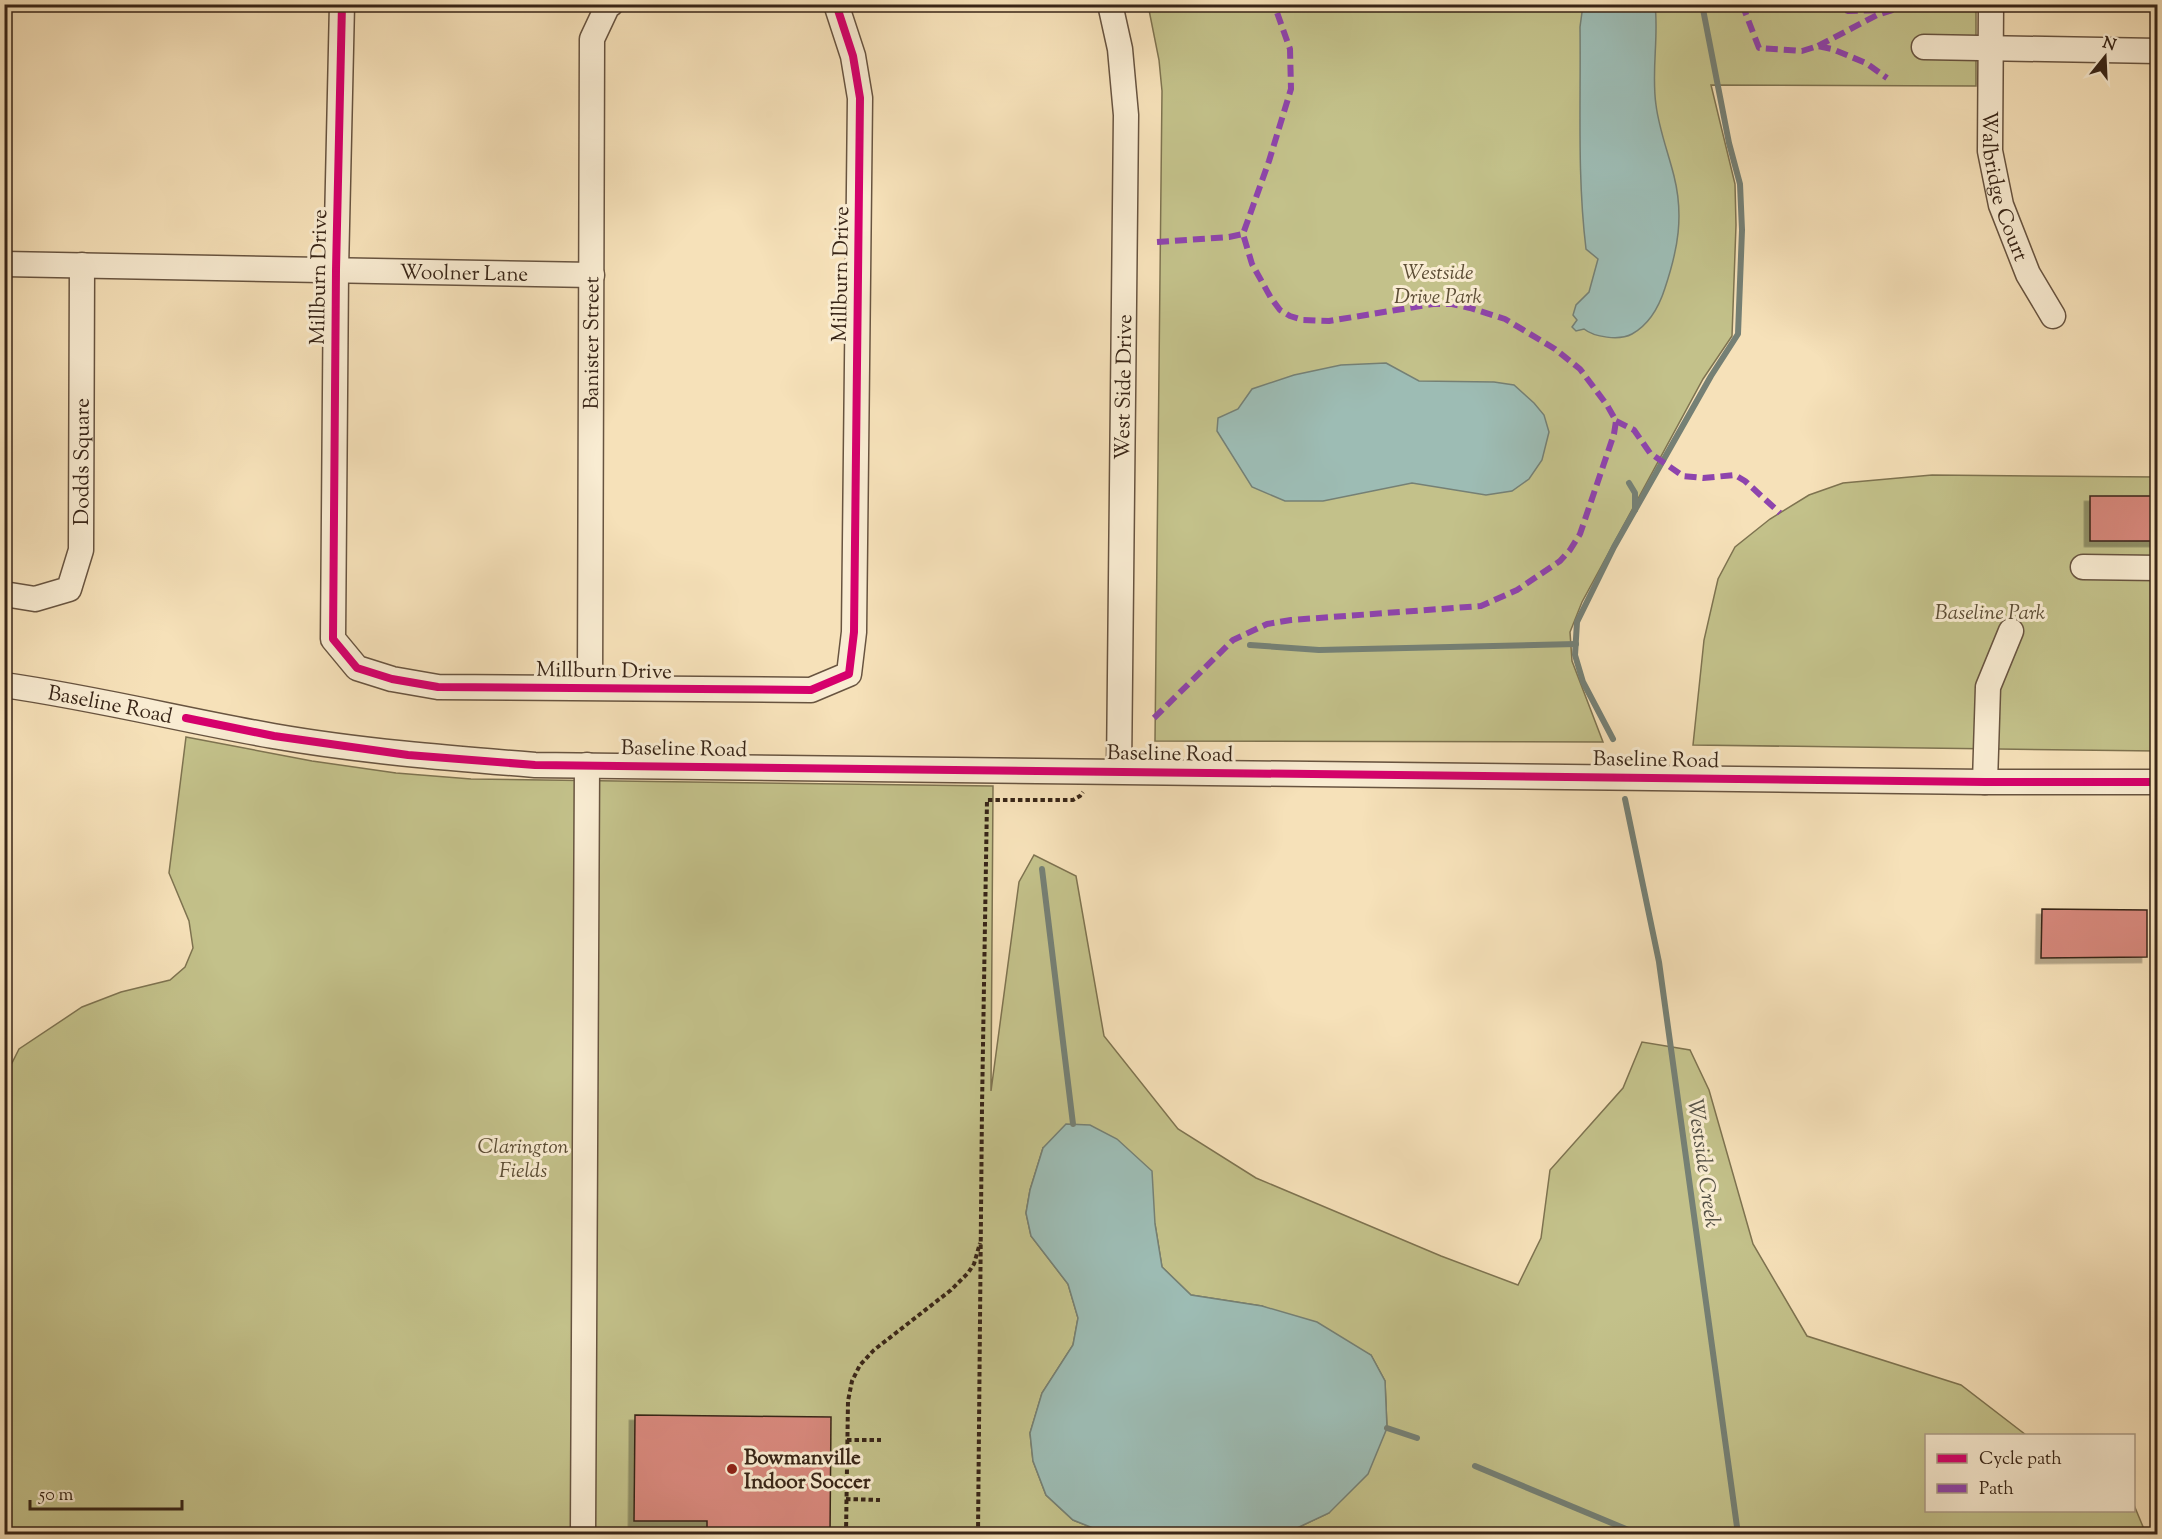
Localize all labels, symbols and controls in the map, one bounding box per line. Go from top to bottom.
north arrow [2075,27,2135,87]
text: N [2099,32,2119,58]
street label: Walbridge Court [1973,111,2035,266]
street label: Millburn Drive [826,206,858,342]
street label: Millburn Drive [304,209,336,345]
street label: Woolner Lane [399,258,529,291]
park label: Westside Drive Park [1394,259,1482,313]
street label: Banister Street [578,276,608,410]
street label: West Side Drive [1109,314,1141,460]
street label: Dodds Square [68,398,99,526]
park label: Baseline Park [1935,599,2046,629]
street label: Millburn Drive [536,656,672,688]
street label: Baseline Road [45,679,175,733]
street label: Baseline Road [621,734,748,766]
street label: Baseline Road [1107,739,1234,771]
street label: Baseline Road [1593,745,1720,777]
water label: Westside Creek [1677,1097,1727,1230]
park label: Clarington Fields [477,1133,569,1187]
legend [1925,1434,2135,1512]
place label: Bowmanville Indoor Soccer [744,1444,871,1498]
text: Cycle path [1979,1447,2062,1473]
marker: Bowmanville Indoor Soccer [725,1462,739,1476]
scale bar [30,1473,182,1511]
text: Path [1979,1477,2014,1503]
text: 50 m [38,1483,74,1509]

